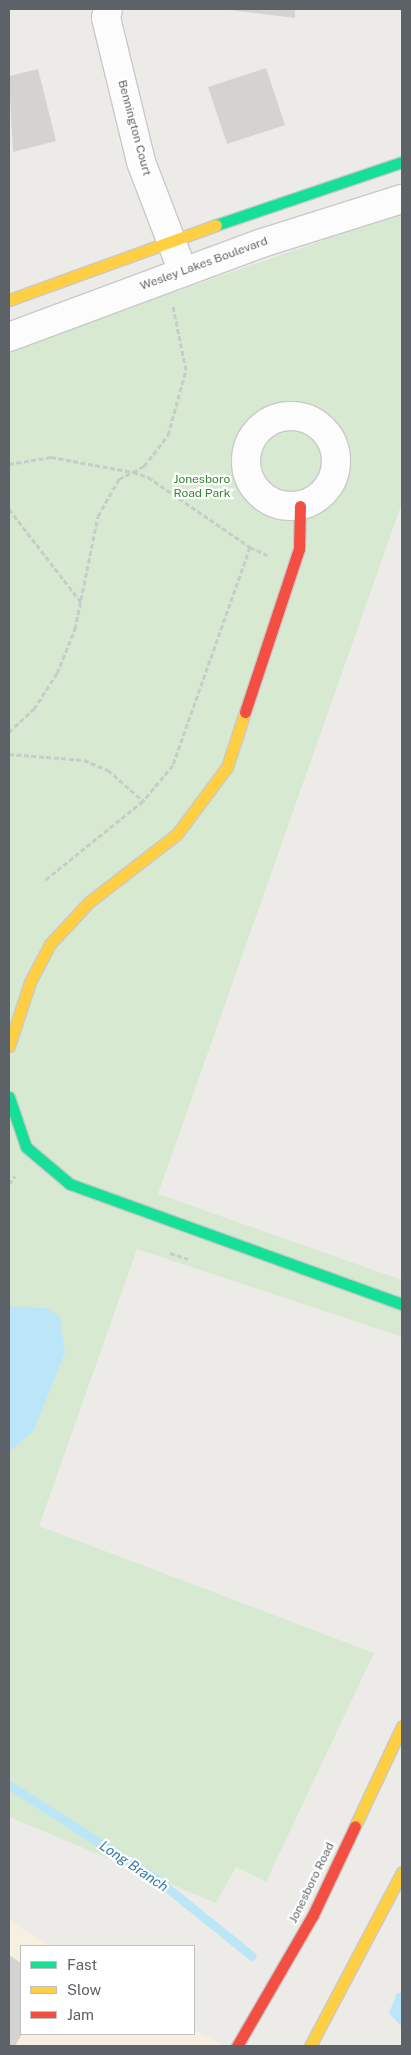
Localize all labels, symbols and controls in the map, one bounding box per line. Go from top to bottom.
street label: Bennington Court [114,79,154,177]
street label: Wesley Lakes Boulevard [138,234,270,294]
park label: Jonesboro Road Park [174,473,230,501]
water label: Long Branch [97,1837,171,1895]
street label: Jonesboro Road [286,1840,338,1926]
legend [20,1945,195,2035]
text: Fast [67,1956,97,1973]
text: Slow [67,1981,101,1998]
text: Jam [67,2006,94,2023]

